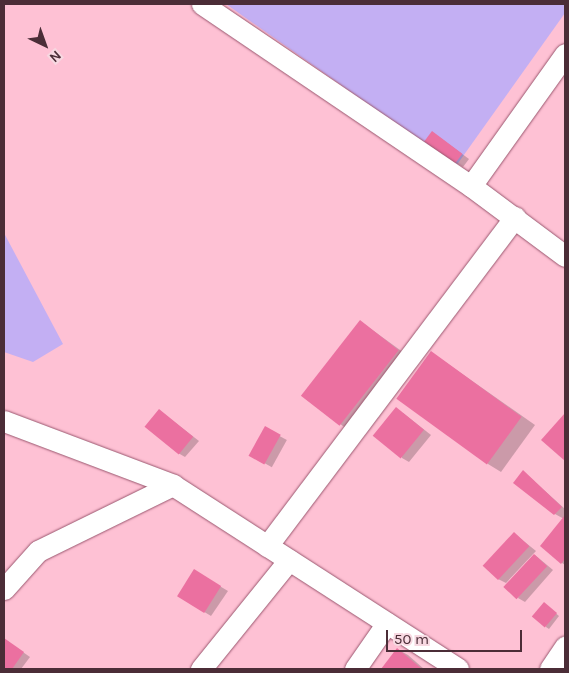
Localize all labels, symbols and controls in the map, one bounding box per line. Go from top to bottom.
north arrow [20,20,70,70]
text: N [46,47,65,66]
scale bar [389,620,525,652]
text: 50 m [394,630,429,648]

